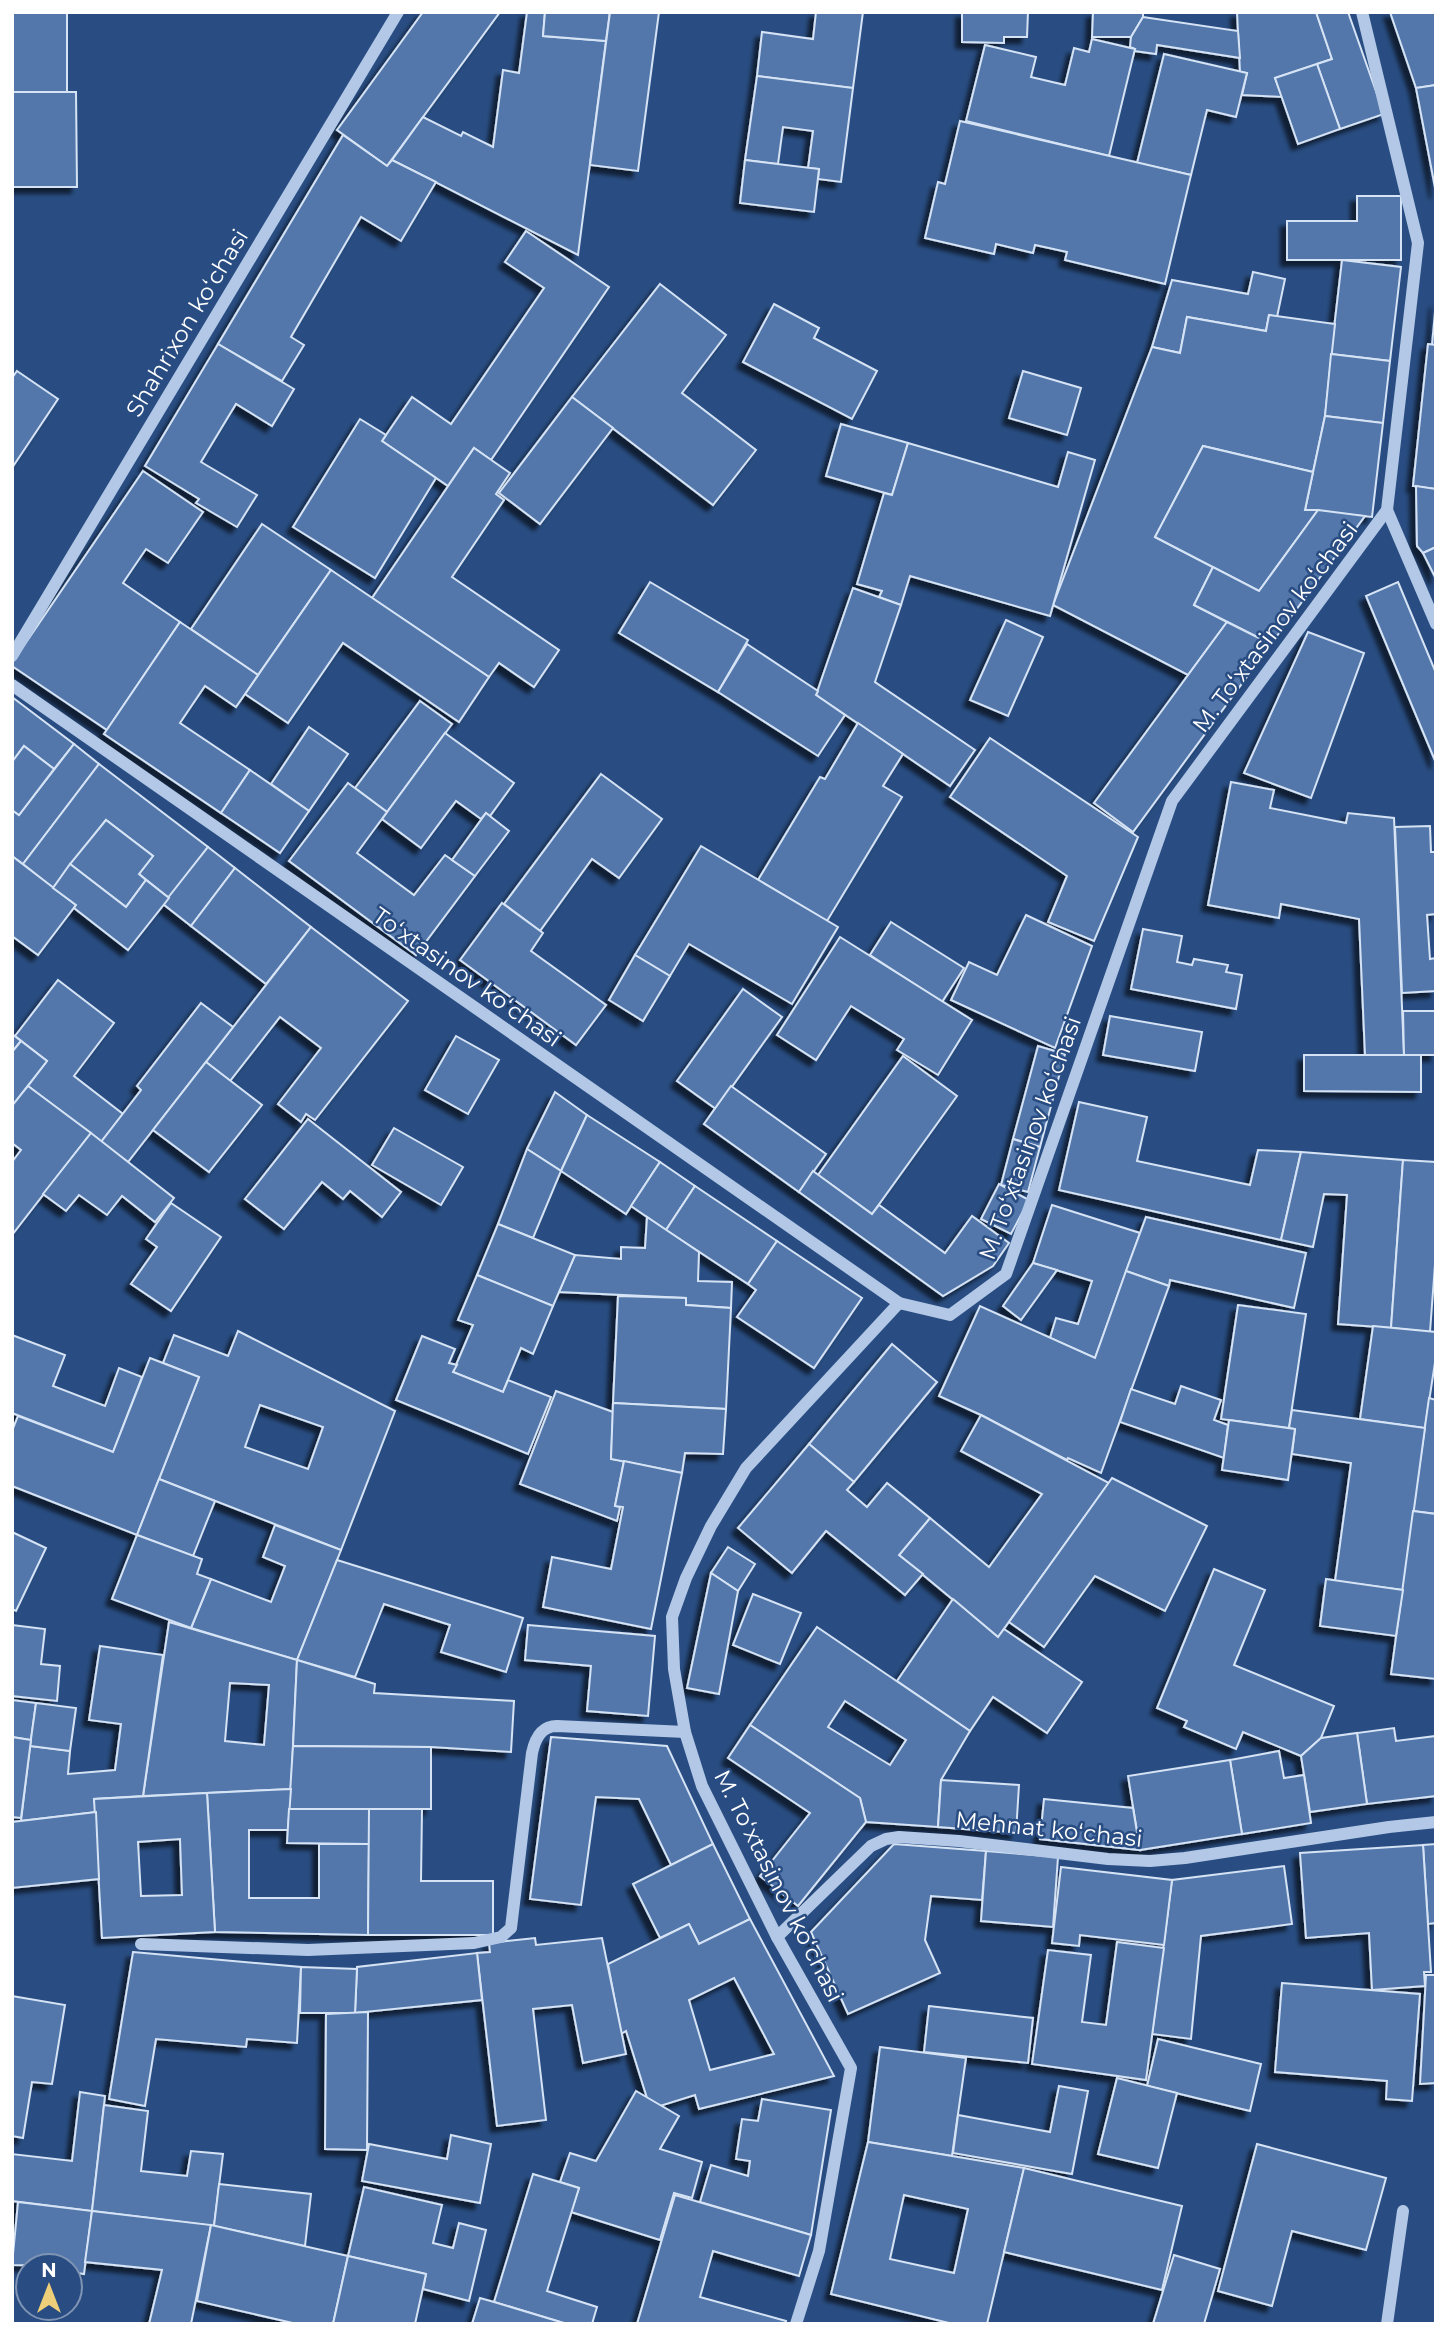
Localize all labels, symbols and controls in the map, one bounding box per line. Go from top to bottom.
street label: Shahrixon koʻchasi [120,224,254,422]
street label: M. Toʻxtasinov koʻchasi [1187,516,1363,738]
street label: Toʻxtasinov koʻchasi [367,901,567,1053]
street label: M. Toʻxtasinov koʻchasi [973,1013,1087,1263]
street label: M. Toʻxtasinov koʻchasi [708,1765,850,2007]
street label: Mehnat koʻchasi [954,1805,1144,1853]
north arrow [14,2252,84,2322]
text: N [41,2259,57,2282]

